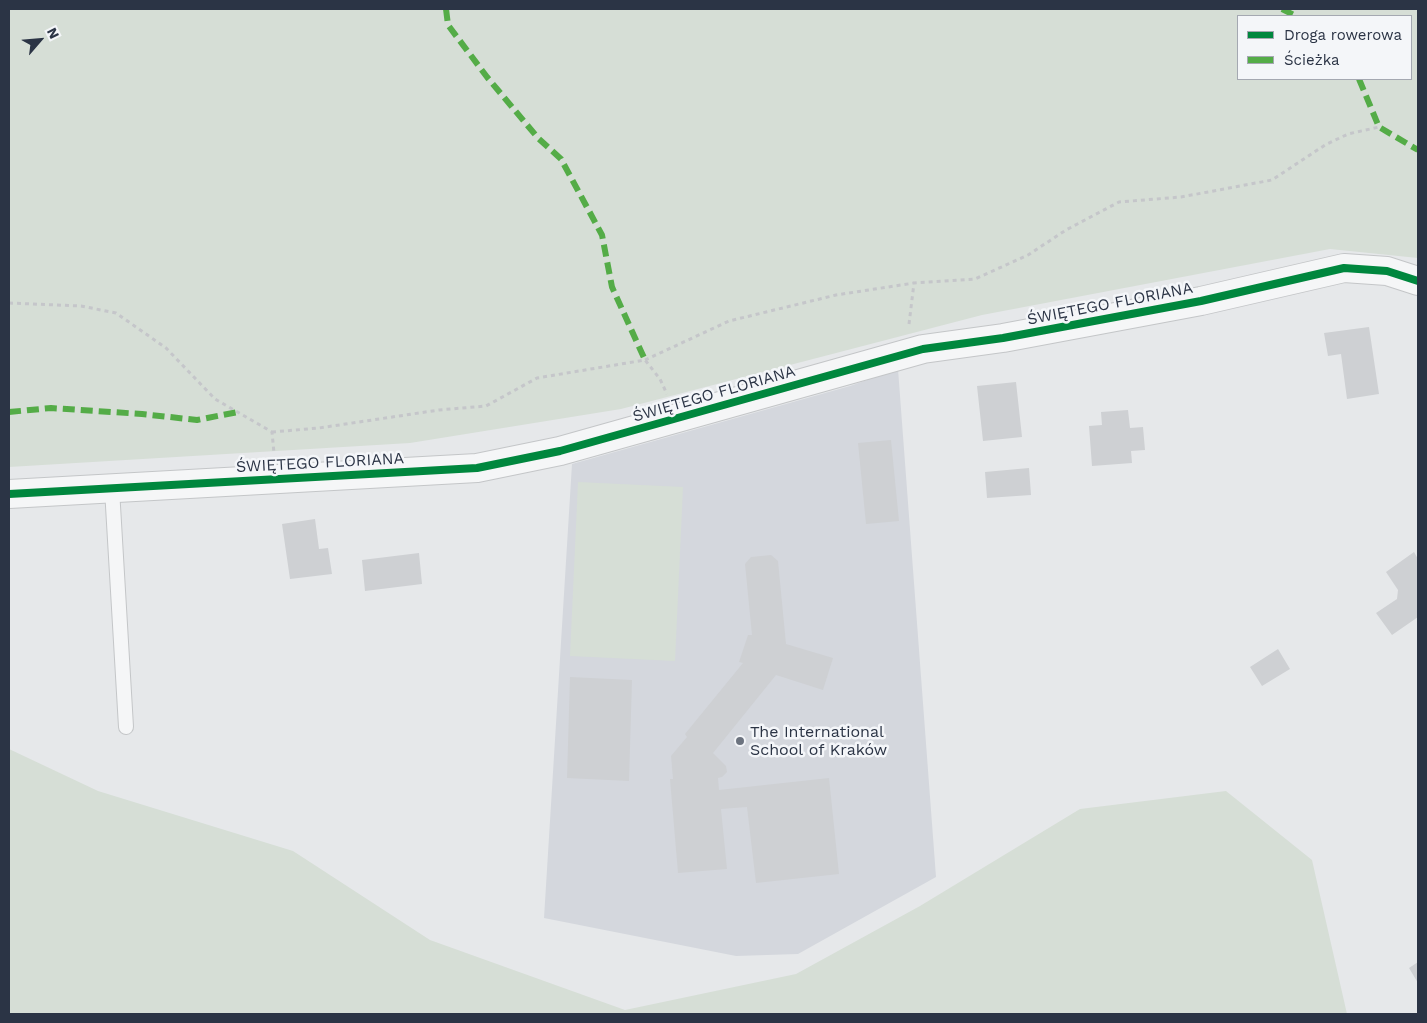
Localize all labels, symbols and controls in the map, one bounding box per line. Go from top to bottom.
north arrow [15,15,65,65]
legend [1237,15,1412,80]
text: N [44,25,63,41]
text: Droga rowerowa [1284,26,1402,44]
text: Ścieżka [1284,51,1340,69]
street label: ŚWIĘTEGO FLORIANA [1026,279,1194,329]
street label: ŚWIĘTEGO FLORIANA [630,362,798,426]
street label: ŚWIĘTEGO FLORIANA [235,449,405,477]
place label: The International School of Kraków [750,722,887,760]
marker: The International School of Kraków [734,735,746,747]

